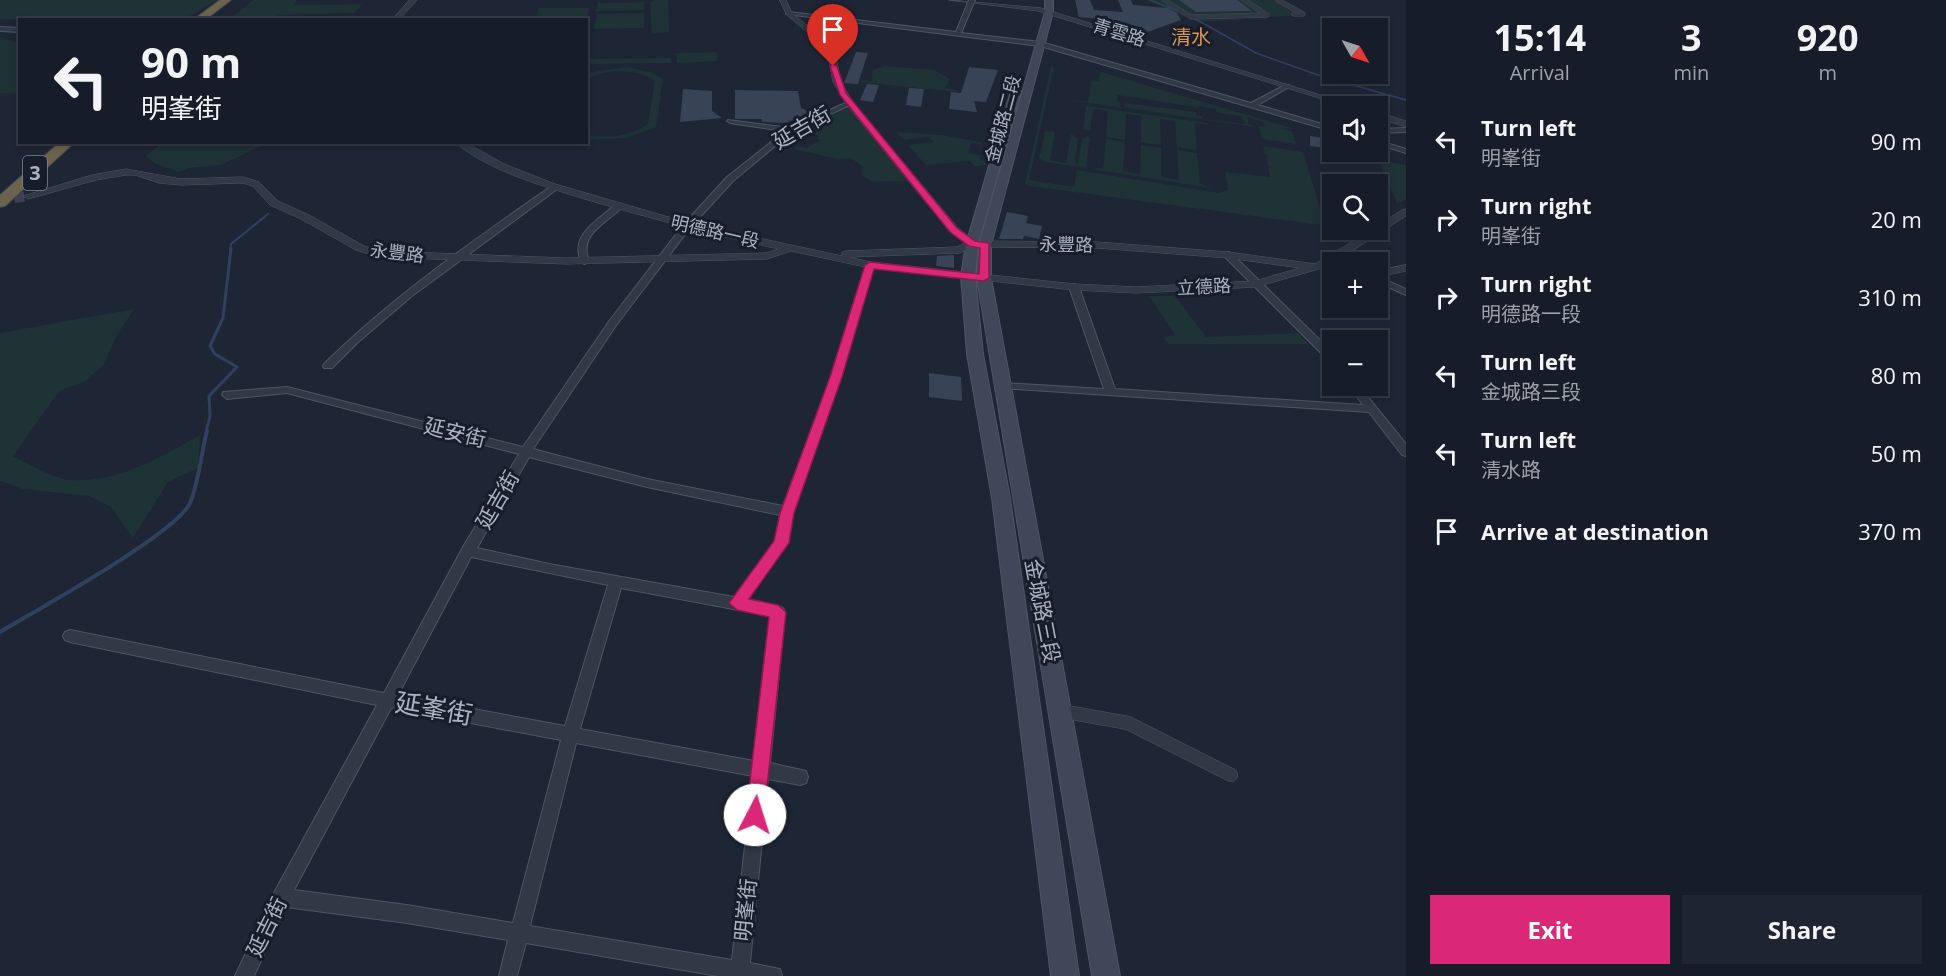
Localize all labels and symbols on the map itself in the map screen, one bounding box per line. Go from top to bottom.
pin [807,4,858,66]
street label: 青雲路 [1090,13,1149,51]
north arrow [1322,18,1388,84]
district label: 清水 [1171,23,1211,50]
street label: 金城路二段 [979,72,1025,165]
street label: 延吉街 [767,99,836,155]
road number: 3 [23,156,47,190]
street label: 明德路一段 [669,209,762,253]
street label: 永豐路 [1039,232,1093,256]
street label: 永豐路 [369,237,425,267]
street label: 立德路 [1176,273,1232,299]
street label: 延安街 [421,411,489,453]
street label: 延吉街 [469,465,525,534]
street label: 金城路三段 [1019,557,1067,665]
street label: 延峯街 [393,684,476,733]
position arrow [723,783,787,847]
street label: 明峯街 [728,877,762,943]
street label: 延吉街 [240,892,292,961]

